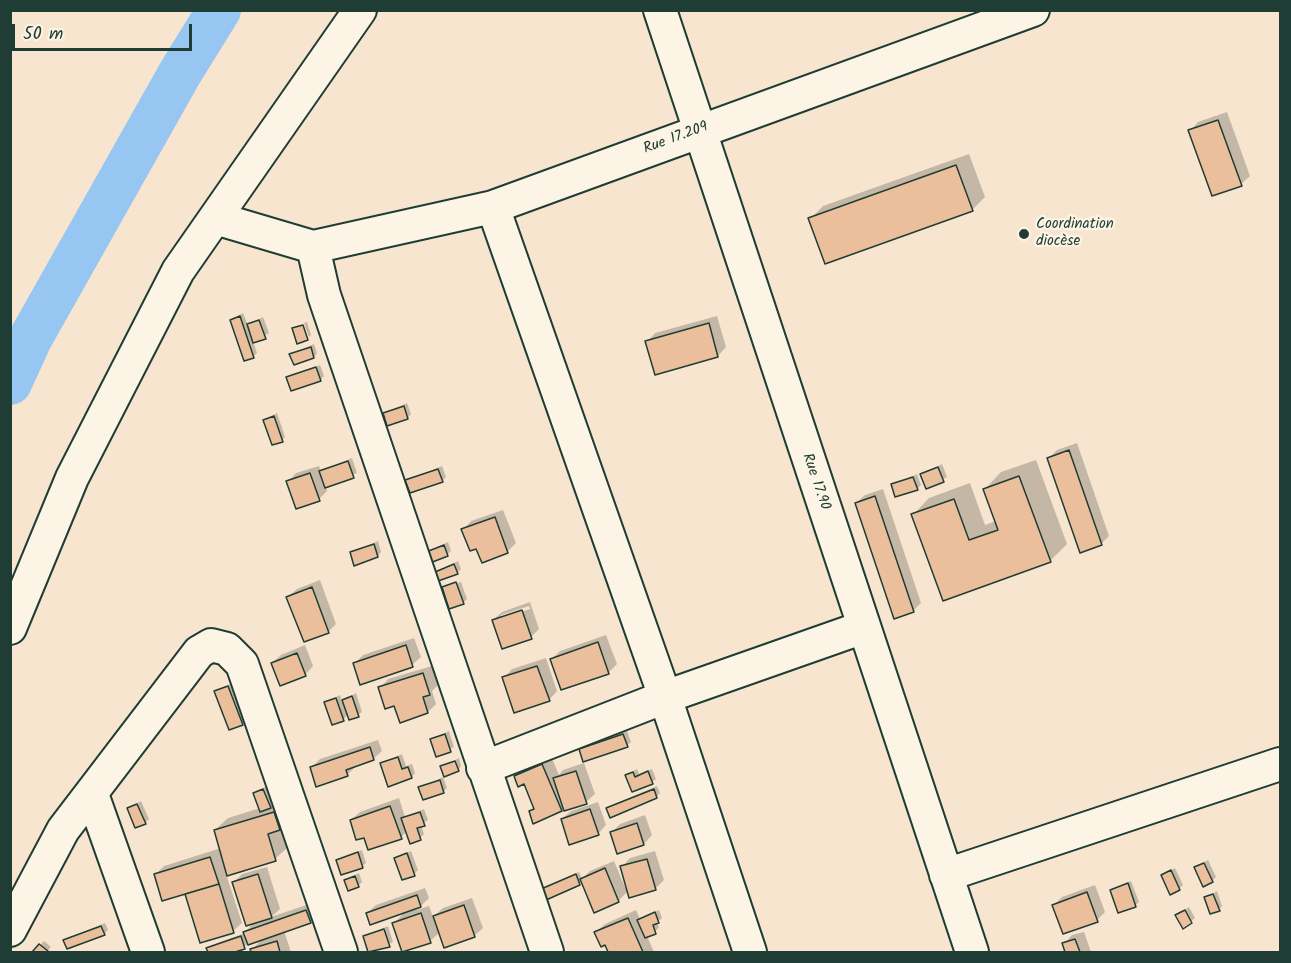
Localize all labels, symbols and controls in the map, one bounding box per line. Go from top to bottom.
scale bar [15,12,195,50]
text: 50 m [23,20,63,49]
street label: Rue 17.209 [641,119,711,159]
place label: Coordination diocèse [1036,216,1114,251]
marker: Coordination diocèse [1017,227,1031,241]
street label: Rue 17.90 [797,451,833,513]

